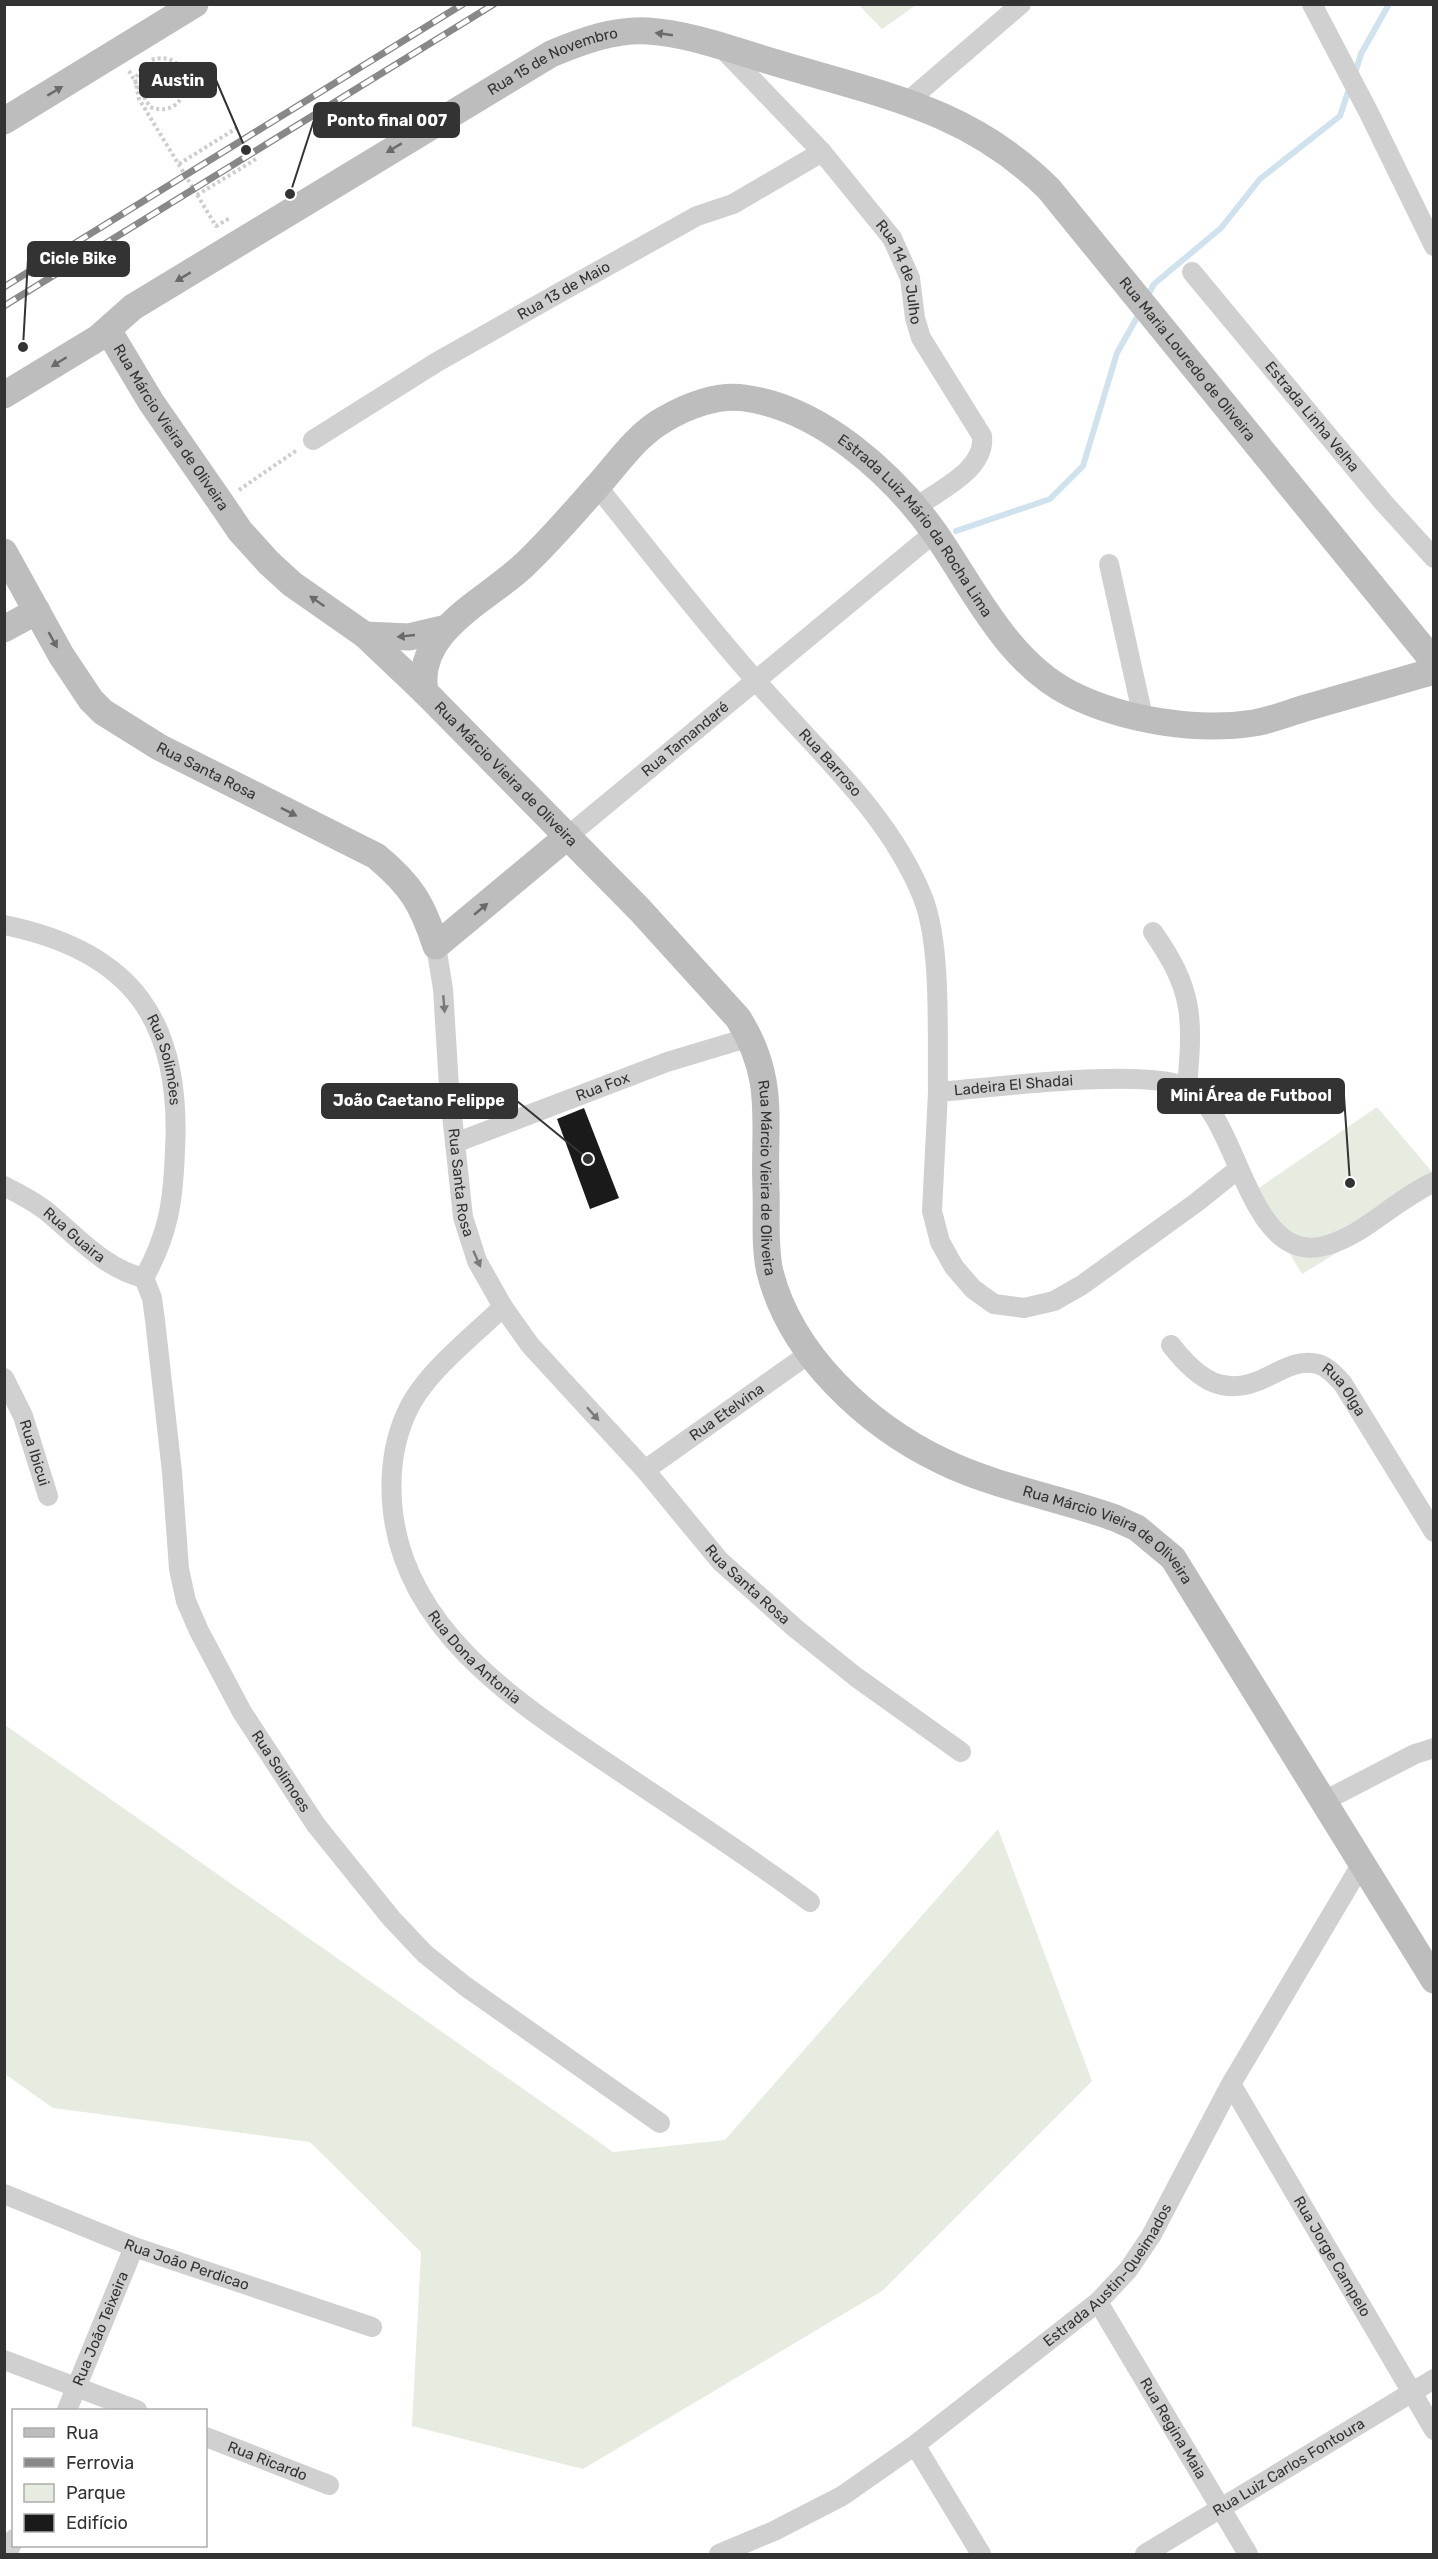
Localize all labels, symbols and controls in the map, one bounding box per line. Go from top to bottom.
street label: Rua 15 de Novembro [484,24,619,99]
one-way arrow [654,29,673,38]
callout: Austin [140,63,216,97]
text: Austin [152,71,204,90]
one-way arrow [47,86,63,97]
callout: Ponto final 007 [314,103,459,137]
text: Ponto final 007 [327,111,447,130]
one-way arrow [386,143,402,154]
street label: Rua 14 de Julho [872,216,925,327]
callout: Cicle Bike [28,242,129,276]
text: Cicle Bike [39,249,117,268]
street label: Rua 13 de Maio [514,257,613,324]
one-way arrow [175,271,191,282]
street label: Rua Maria Louredo de Oliveira [1115,274,1259,445]
street label: Rua Márcio Vieira de Oliveira [110,341,232,514]
one-way arrow [51,356,67,367]
street label: Estrada Linha Velha [1261,358,1363,475]
street label: Estrada Luiz Mário da Rocha Lima [834,430,996,621]
one-way arrow [310,595,326,607]
one-way arrow [397,631,416,641]
one-way arrow [48,632,58,649]
street label: Rua Márcio Vieira de Oliveira [431,698,581,850]
street label: Rua Tamandaré [638,698,732,780]
street label: Rua Barroso [795,725,866,800]
street label: Rua Santa Rosa [154,738,260,804]
one-way arrow [280,807,298,817]
one-way arrow [473,903,488,916]
one-way arrow [439,995,449,1014]
street label: Rua Solimões [143,1011,184,1106]
street label: Rua Fox [573,1068,632,1105]
street label: Ladeira El Shadai [953,1071,1074,1100]
street label: Rua Márcio Vieira de Oliveira [754,1079,780,1278]
callout: Mini Área de Futbool [1158,1079,1344,1113]
callout: João Caetano Felippe [322,1084,517,1118]
text: Mini Área de Futbool [1170,1085,1332,1105]
text: João Caetano Felippe [333,1091,505,1110]
street label: Rua Santa Rosa [444,1127,478,1239]
street label: Rua Guaira [40,1203,109,1266]
one-way arrow [472,1250,482,1268]
street label: Rua Olga [1319,1359,1369,1419]
street label: Rua Etelvina [686,1380,767,1445]
one-way arrow [586,1406,599,1421]
street label: Rua Ibicui [16,1417,53,1488]
street label: Rua Márcio Vieira de Oliveira [1021,1482,1196,1587]
street label: Rua Santa Rosa [701,1541,794,1628]
street label: Rua Dona Antonia [424,1607,524,1708]
street label: Rua Solimoes [248,1727,314,1816]
street label: Rua Jorge Campelo [1290,2193,1375,2320]
street label: Estrada Austin-Queimados [1040,2200,1176,2350]
street label: Rua João Perdicao [122,2235,252,2294]
street label: Rua João Teixeira [69,2269,132,2389]
street label: Rua Regina Maia [1136,2374,1210,2482]
legend [12,2409,207,2547]
street label: Rua Luiz Carlos Fontoura [1210,2414,1368,2520]
text: Rua [66,2422,99,2444]
street label: Rua Ricardo [225,2437,310,2485]
text: Ferrovia [66,2452,134,2474]
text: Parque [66,2482,126,2504]
text: Edifício [66,2512,128,2534]

